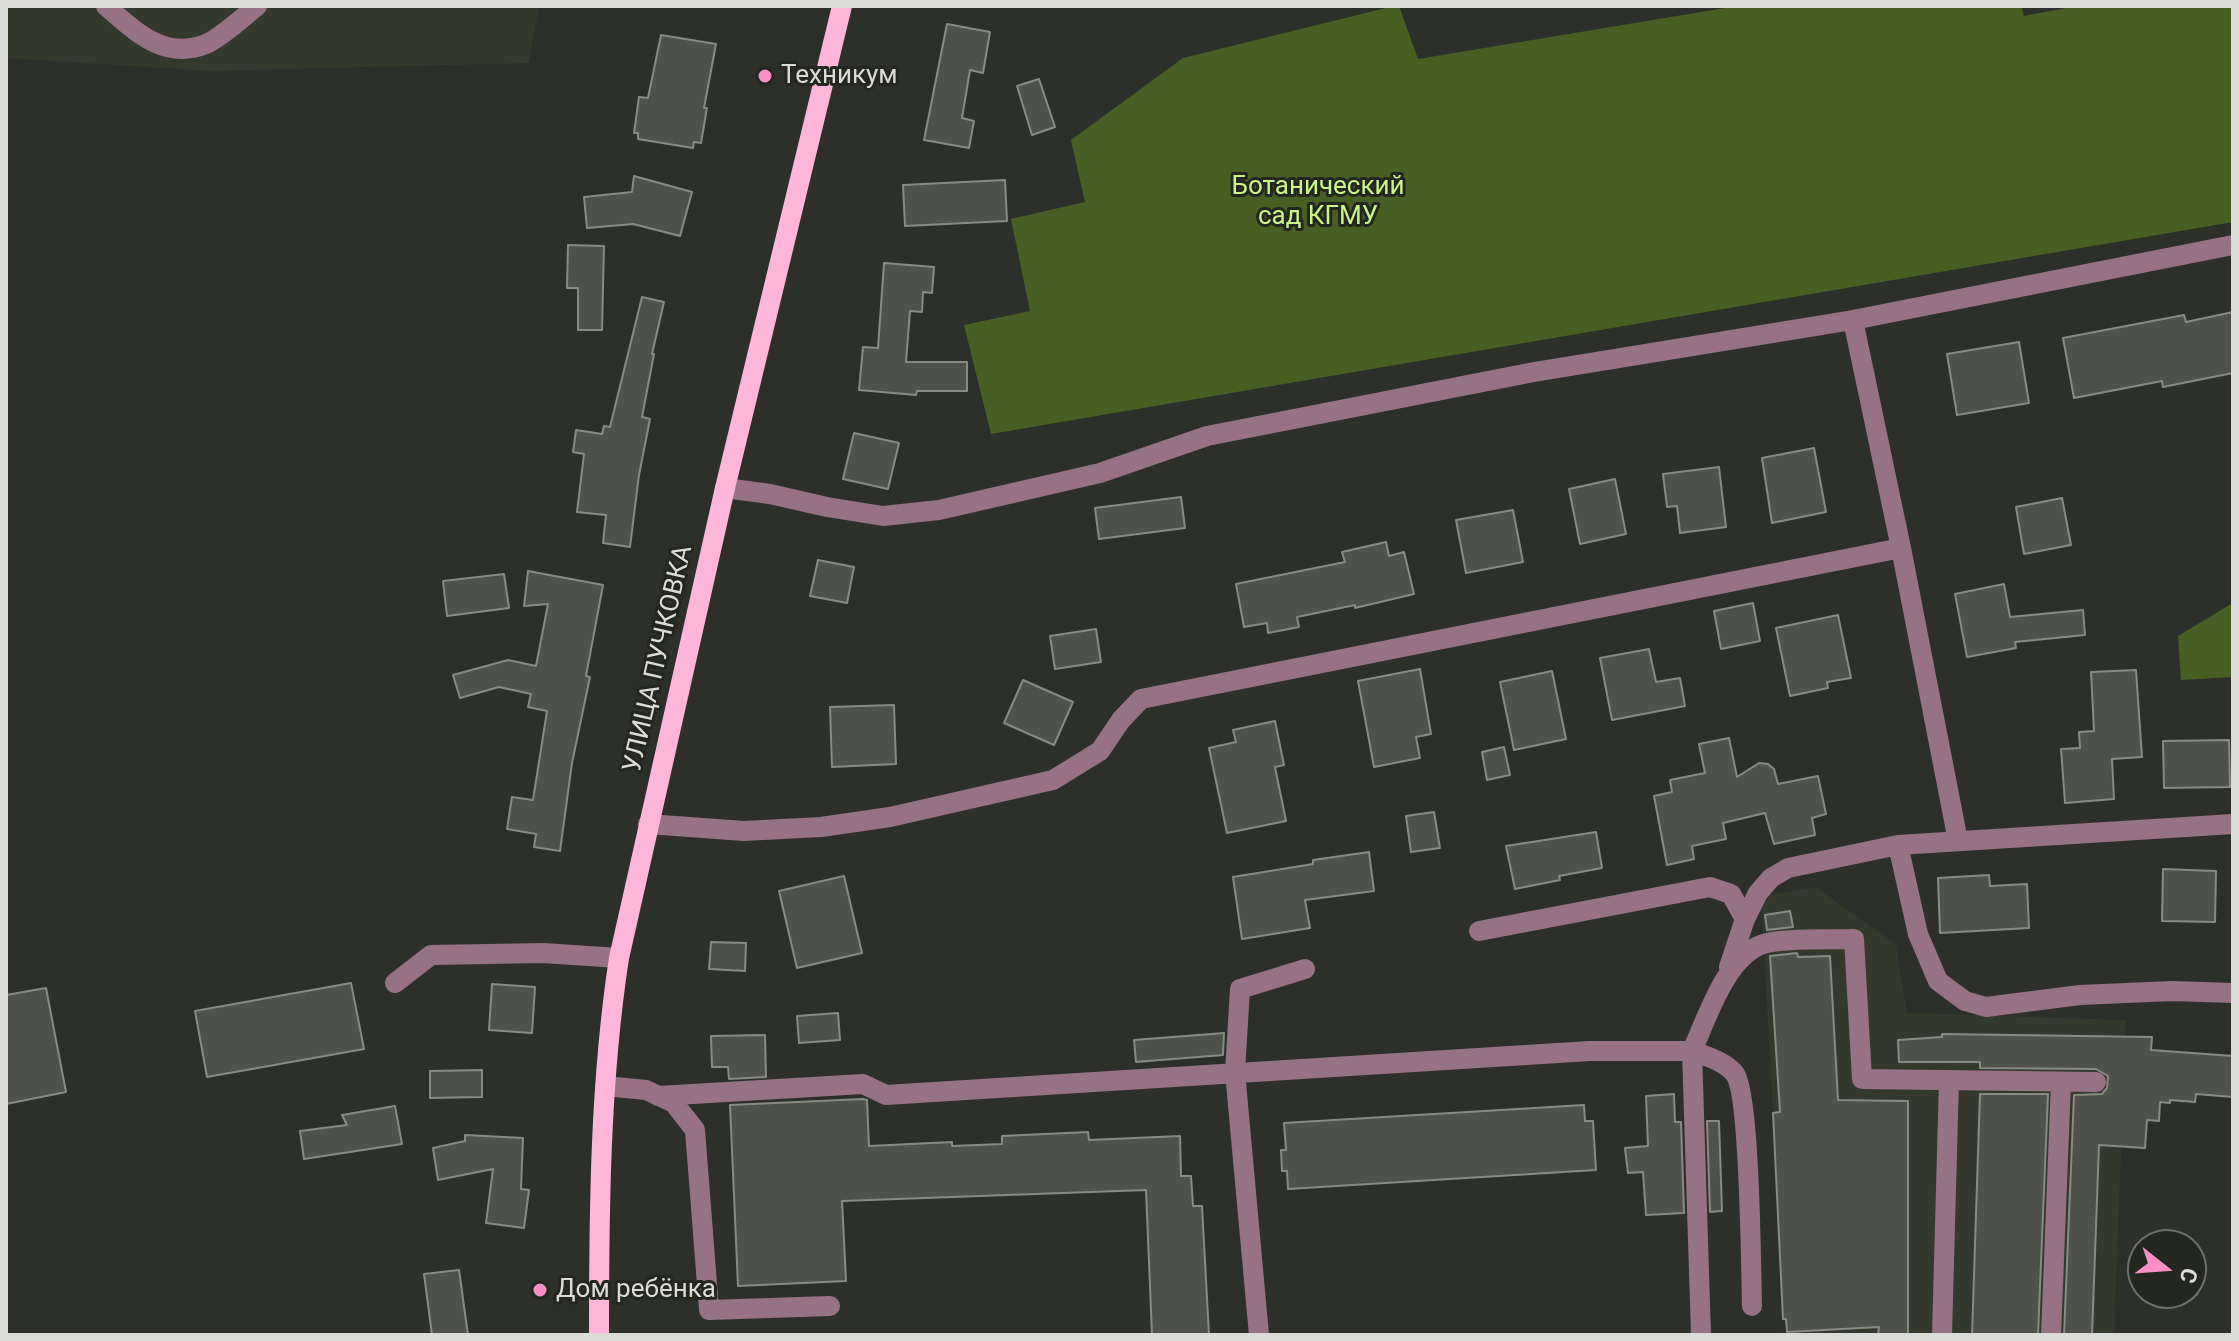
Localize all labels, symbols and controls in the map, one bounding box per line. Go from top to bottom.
place label: Техникум [781,60,898,92]
marker: Техникум [756,67,774,85]
park label: Ботанический сад КГМУ [1232,171,1404,232]
street label: УЛИЦА ПУЧКОВКА [618,542,700,776]
north arrow [2127,1229,2207,1309]
text: С [2174,1265,2203,1286]
place label: Дом ребёнка [556,1274,716,1306]
marker: Дом ребёнка [531,1281,549,1299]

